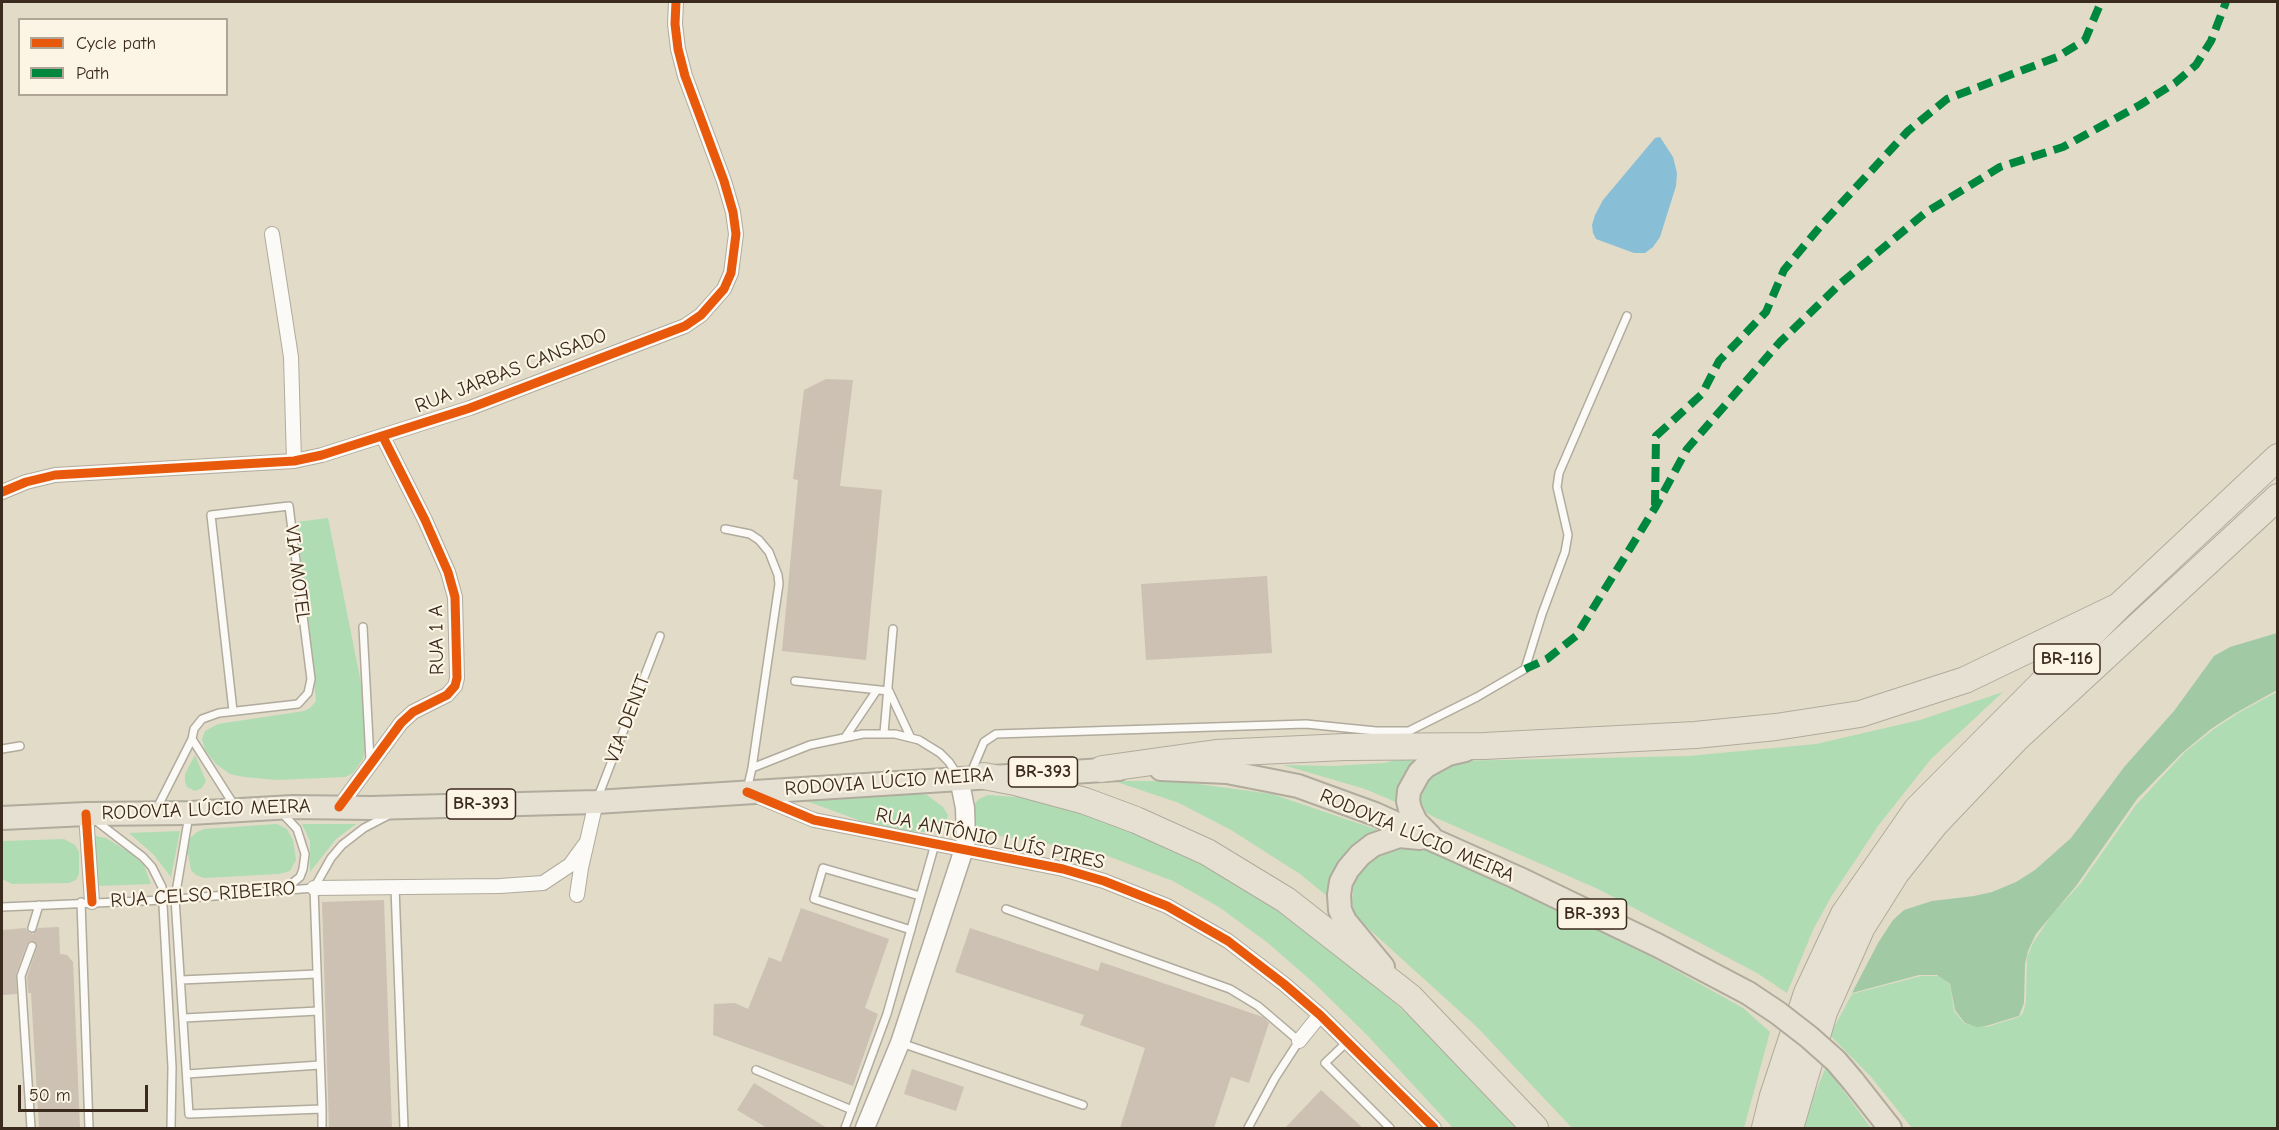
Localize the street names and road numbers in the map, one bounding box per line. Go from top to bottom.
street label: RUA JARBAS CANSADO [412,323,610,419]
street label: VIA MOTEL [279,524,315,624]
street label: RUA 1 A [424,605,450,675]
road number: BR-116 [2034,644,2100,674]
street label: VIA DENIT [600,671,656,767]
road number: BR-393 [1008,757,1078,787]
street label: RODOVIA LÚCIO MEIRA [784,763,994,801]
street label: RODOVIA LÚCIO MEIRA [1316,784,1518,888]
road number: BR-393 [446,789,516,819]
street label: RODOVIA LÚCIO MEIRA [101,794,311,826]
street label: RUA ANTÔNIO LUÍS PIRES [873,803,1107,875]
street label: RUA CELSO RIBEIRO [110,877,296,913]
road number: BR-393 [1558,899,1626,929]

